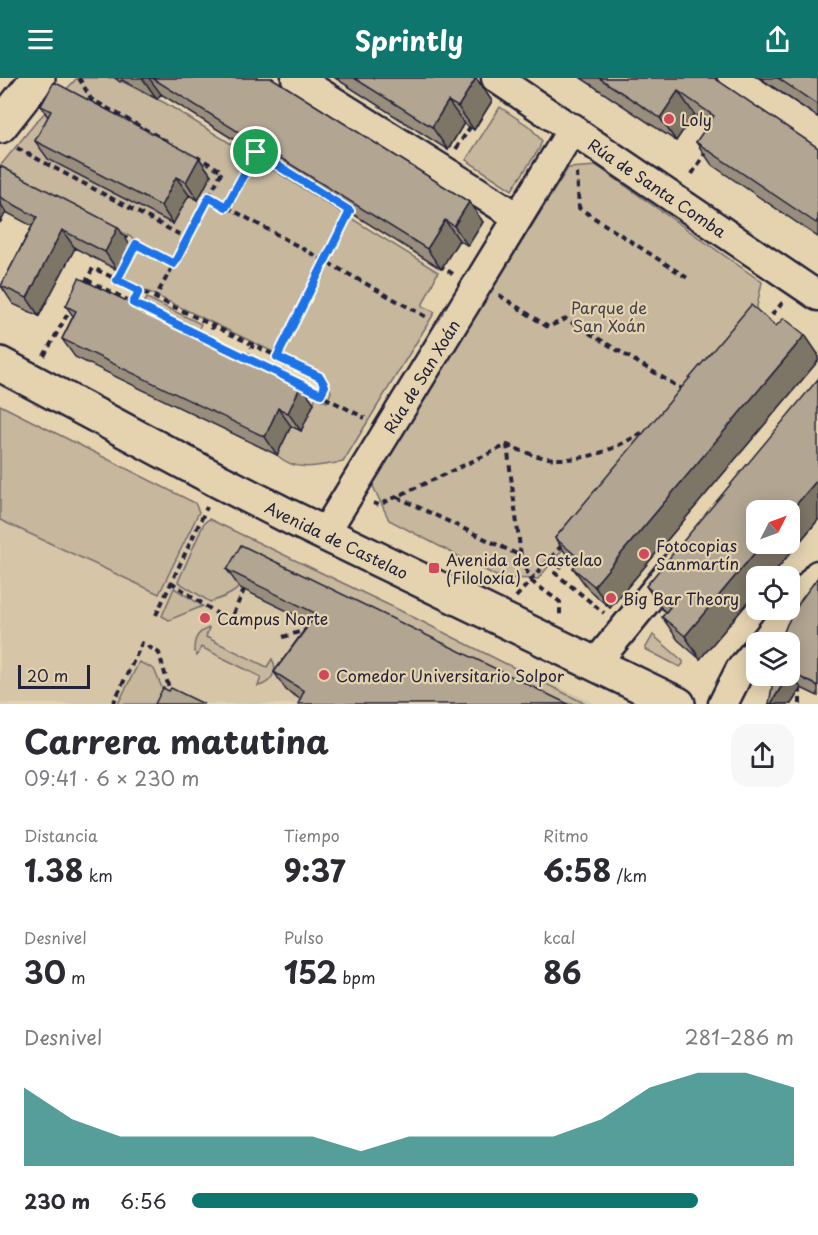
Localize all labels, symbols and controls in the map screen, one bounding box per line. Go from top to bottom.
text: Sprintly [355,19,463,60]
icon: menu [24,23,57,56]
icon: share [761,23,794,56]
place label: Loly [681,107,712,131]
marker: Loly [662,112,676,126]
pin [230,126,281,177]
street label: Rúa de Santa Comba [584,132,731,243]
icon: arrive [239,135,272,168]
park label: Parque de San Xoán [571,295,647,337]
street label: Rúa de San Xoán [377,315,465,438]
street label: Avenida de Castelao [261,495,413,584]
north arrow [746,500,800,554]
map controls [746,500,800,686]
place label: Fotocopias Sanmartín [656,533,739,575]
place label: Avenida de Castelao (Filoloxía) [446,547,602,589]
marker: Fotocopias Sanmartín [637,547,651,561]
marker: Avenida de Castelao (Filoloxía) [427,561,441,575]
button: locate [746,566,800,620]
place label: Big Bar Theory [623,586,739,610]
marker: Big Bar Theory [604,591,618,605]
place label: Campus Norte [217,606,328,630]
marker: Campus Norte [198,611,212,625]
button: layers [746,632,800,686]
scale bar [18,662,90,690]
text: 20 m [27,663,68,687]
place label: Comedor Universitario Solpor [336,663,565,687]
marker: Comedor Universitario Solpor [317,668,331,682]
text: Carrera matutina [24,715,329,765]
button: share [731,724,794,787]
text: 09:41 · 6 × 230 m [24,763,200,793]
text: Distancia [24,823,98,847]
text: Tiempo [284,823,340,847]
text: Ritmo [543,823,588,847]
text: 1.38 [24,847,83,892]
text: 9:37 [284,847,345,892]
text: 6:58 [543,847,611,892]
text: km [83,863,113,887]
text: /km [611,863,647,887]
text: Desnivel [24,925,86,949]
text: Pulso [284,925,324,949]
text: kcal [543,925,575,949]
text: 30 [24,949,66,994]
text: 152 [284,949,337,994]
text: 86 [543,949,582,994]
text: m [66,965,86,989]
text: bpm [337,965,376,989]
text: Desnivel [24,1022,102,1052]
text: 281–286 m [685,1022,794,1052]
text: 230 m [24,1186,90,1216]
text: 6:56 [120,1186,167,1216]

